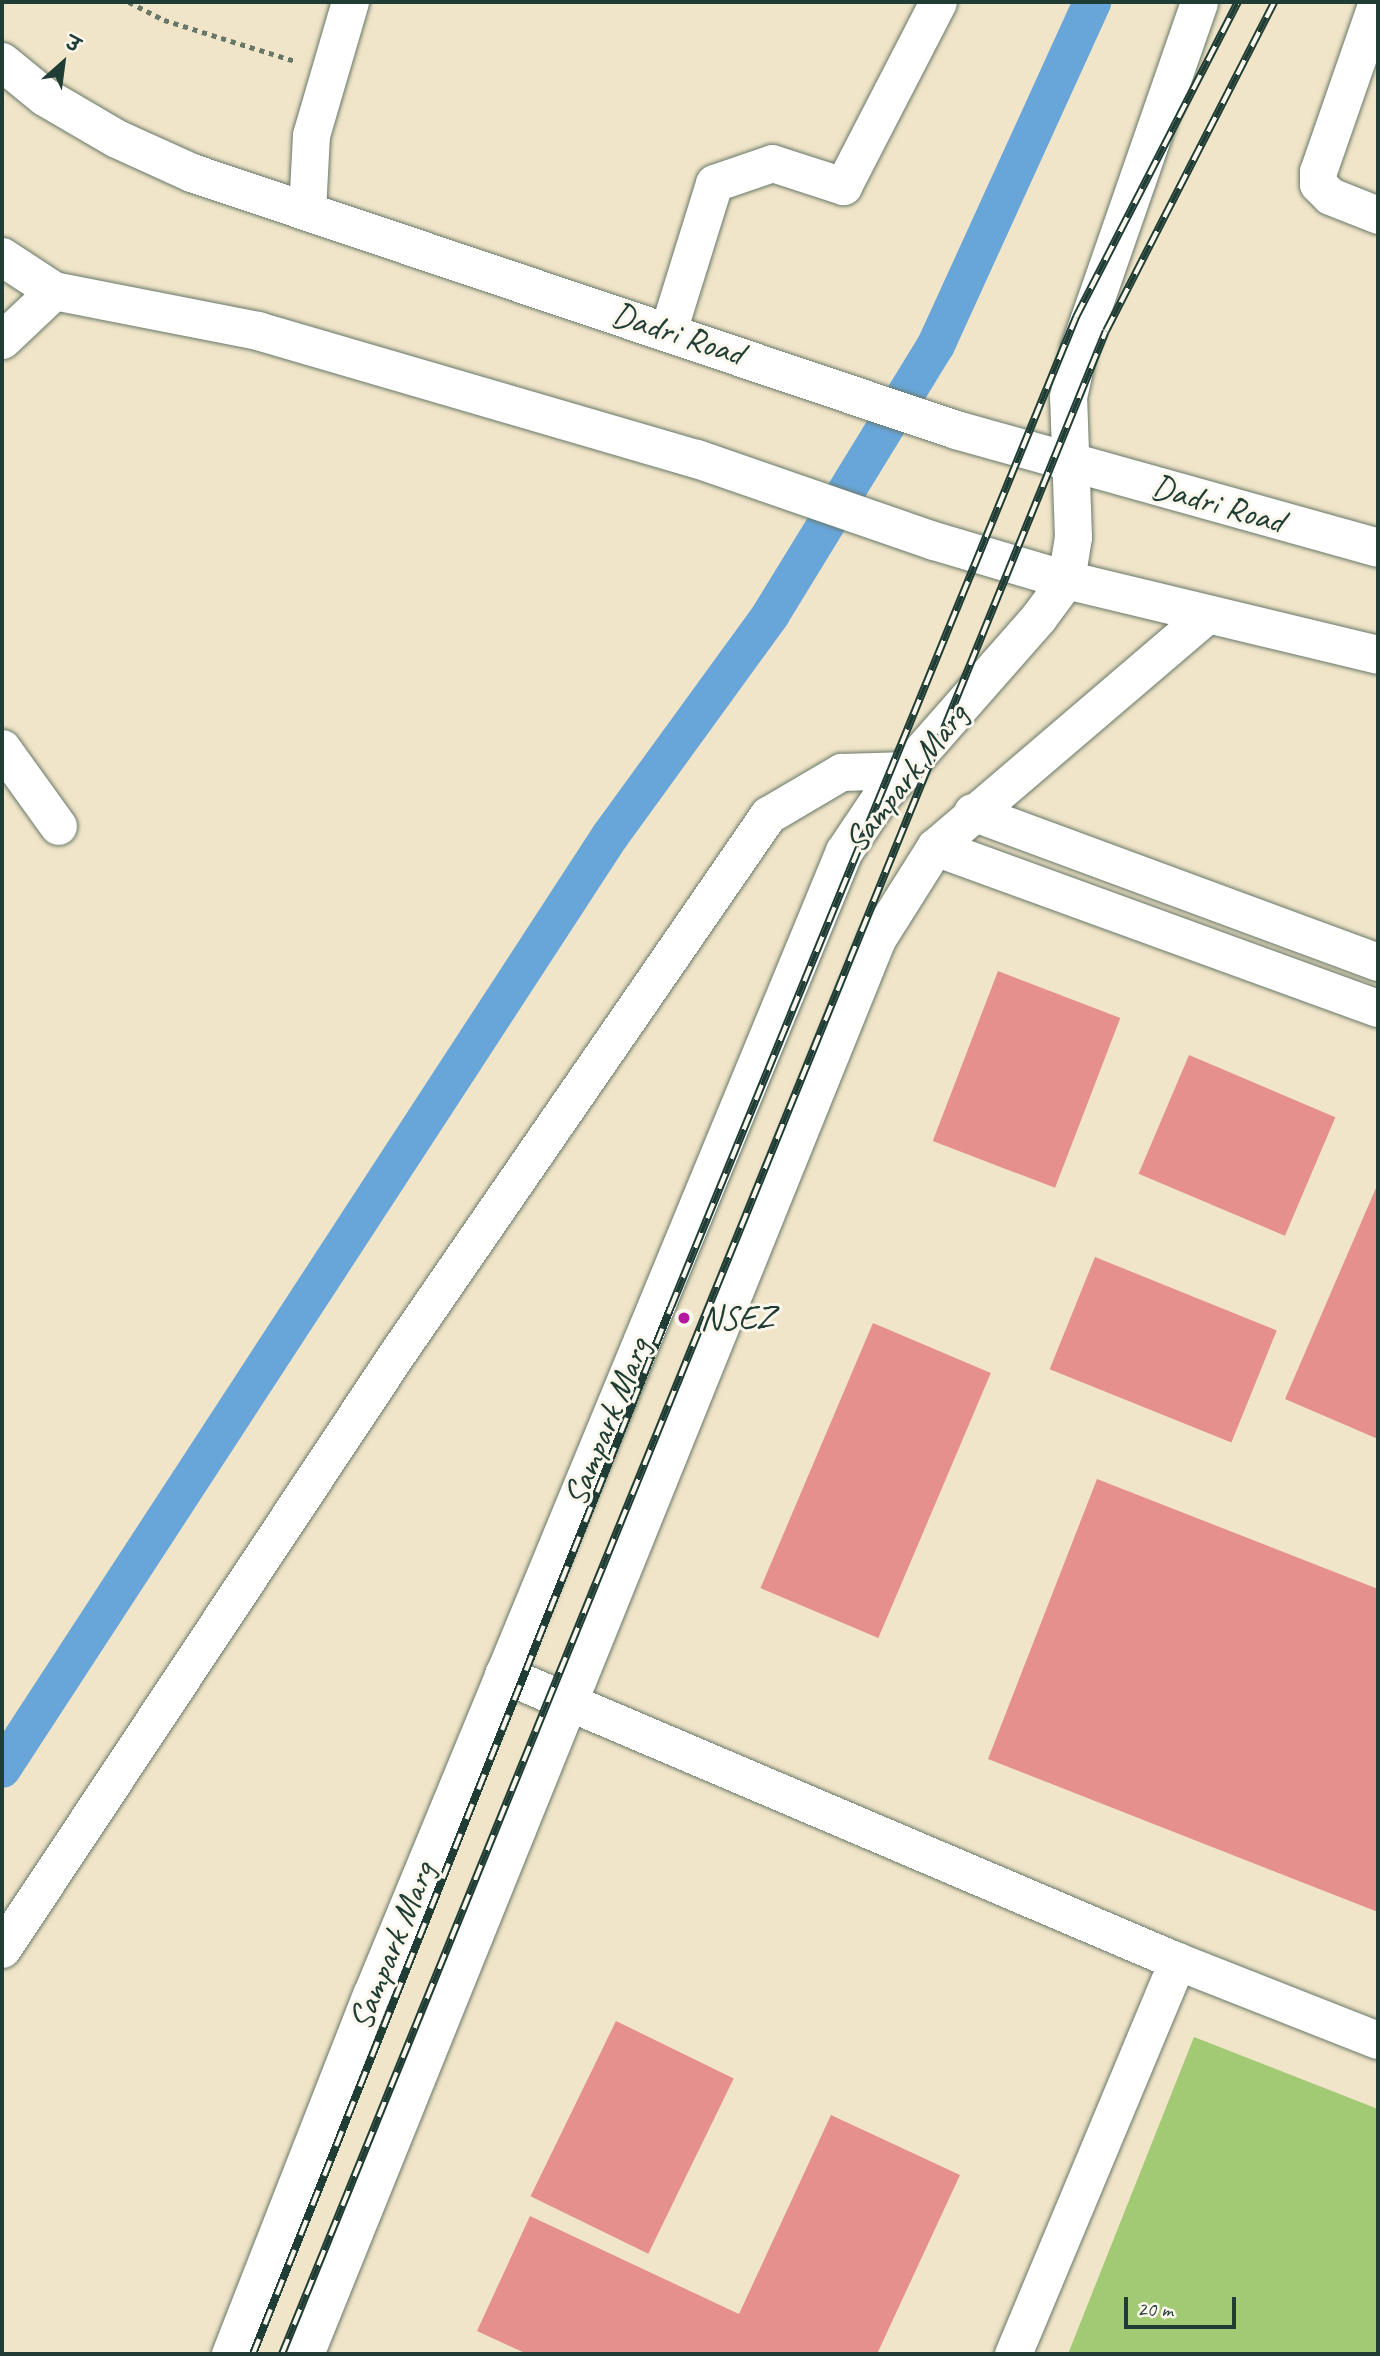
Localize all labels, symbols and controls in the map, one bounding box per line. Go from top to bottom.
north arrow [28,28,98,98]
text: उ [62,31,84,58]
street label: Dadri Road [607,293,749,375]
street label: Dadri Road [1147,465,1289,543]
street label: Sampark Marg [835,695,977,861]
place label: NSEZ [700,1297,775,1339]
marker: NSEZ [674,1308,694,1328]
street label: Sampark Marg [554,1332,660,1512]
street label: Sampark Marg [339,1856,445,2036]
scale bar [1128,2282,1240,2326]
text: 20 m [1137,2296,1173,2322]

